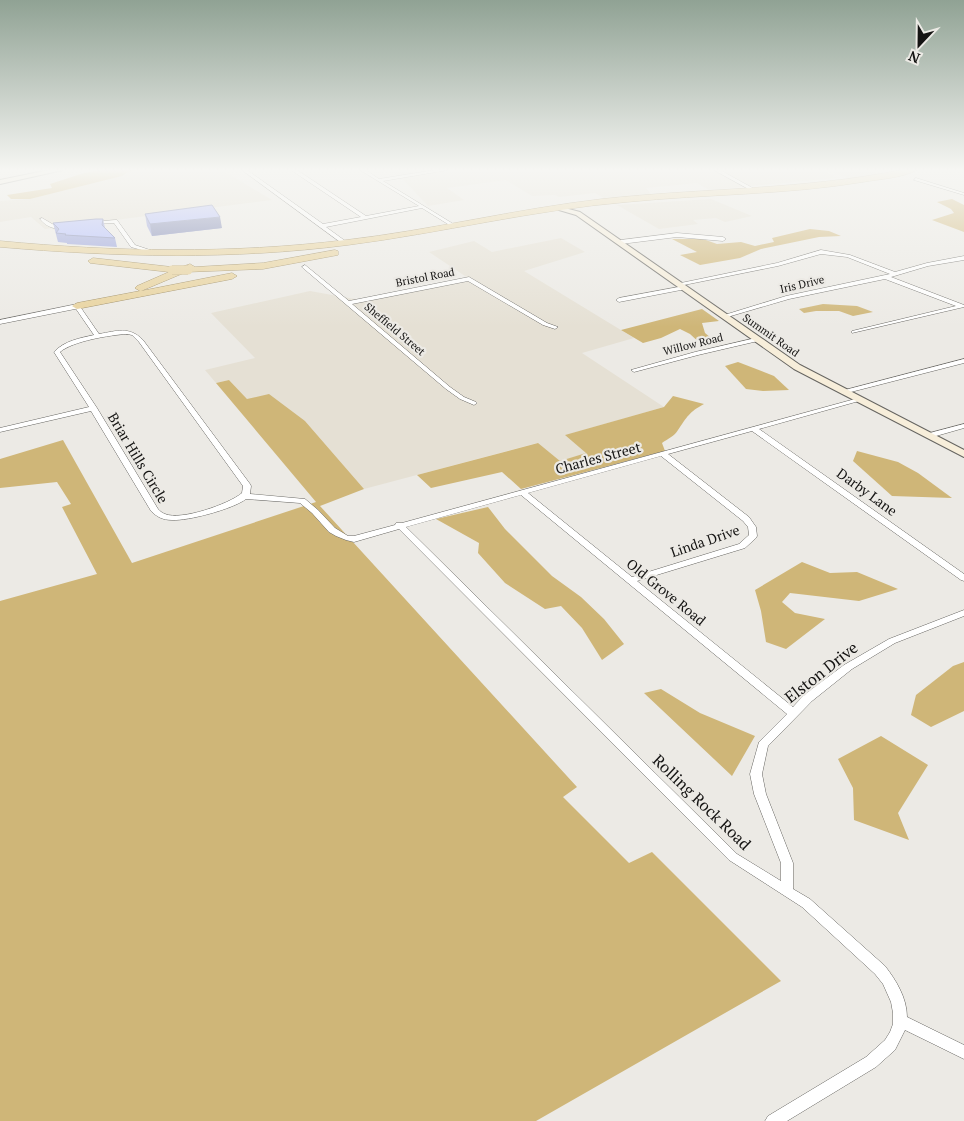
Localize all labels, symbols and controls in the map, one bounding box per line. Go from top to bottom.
north arrow [894,20,944,70]
text: N [905,47,922,68]
street label: Bristol Road [394,264,456,290]
street label: Iris Drive [778,272,826,296]
street label: Sheffield Street [362,299,428,359]
street label: Summit Road [740,310,802,360]
street label: Willow Road [662,330,724,358]
street label: Briar Hills Circle [104,409,173,507]
street label: Charles Street [553,437,643,478]
street label: Darby Lane [833,463,901,520]
street label: Linda Drive [668,520,742,561]
street label: Old Grove Road [623,554,710,630]
street label: Elston Drive [780,636,862,708]
street label: Rolling Rock Road [648,749,756,855]

